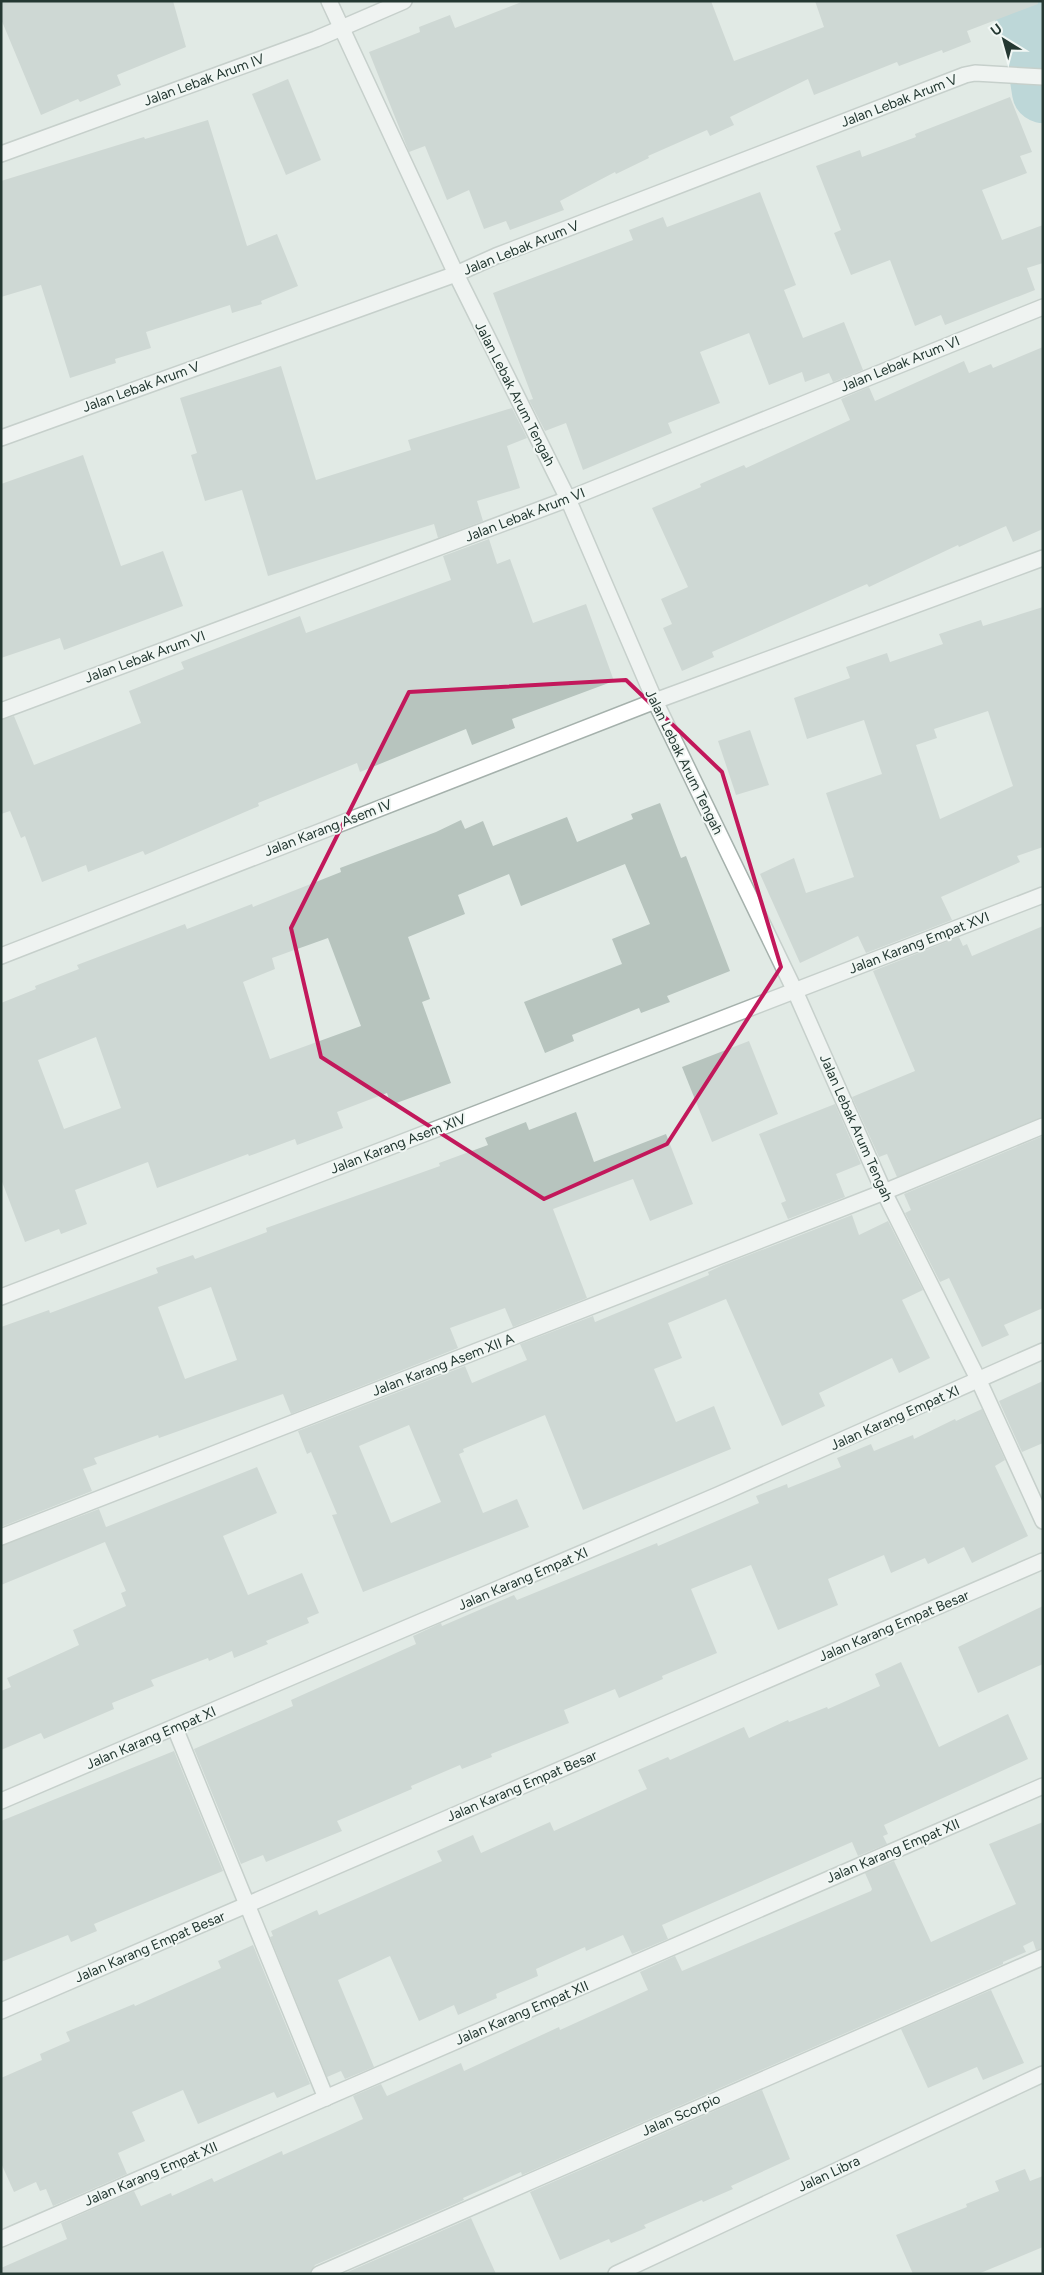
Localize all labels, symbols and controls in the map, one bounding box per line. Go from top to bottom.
north arrow [979,15,1029,65]
text: U [987,20,1006,40]
street label: Jalan Lebak Arum IV [141,50,267,110]
street label: Jalan Lebak Arum V [838,71,960,131]
street label: Jalan Lebak Arum V [461,217,582,279]
street label: Jalan Lebak Arum Tengah [471,319,559,469]
street label: Jalan Lebak Arum VI [838,332,962,396]
street label: Jalan Lebak Arum V [80,358,202,416]
street label: Jalan Lebak Arum VI [463,484,587,546]
street label: Jalan Lebak Arum VI [82,627,208,687]
street label: Jalan Lebak Arum Tengah [641,687,727,837]
street label: Jalan Karang Asem IV [262,796,394,860]
street label: Jalan Karang Empat XVI [846,908,992,978]
street label: Jalan Lebak Arum Tengah [816,1052,896,1204]
street label: Jalan Karang Asem XIV [328,1110,468,1178]
street label: Jalan Karang Asem XII A [370,1330,517,1400]
street label: Jalan Karang Empat XI [828,1382,962,1454]
street label: Jalan Karang Empat XI [455,1544,591,1614]
street label: Jalan Karang Empat Besar [816,1586,972,1665]
street label: Jalan Karang Empat XI [83,1703,219,1773]
street label: Jalan Karang Empat Besar [444,1746,600,1825]
street label: Jalan Karang Empat XII [824,1815,962,1887]
street label: Jalan Karang Empat Besar [72,1907,228,1986]
street label: Jalan Karang Empat XII [453,1977,591,2049]
street label: Jalan Scorpio [639,2090,723,2140]
street label: Jalan Karang Empat XII [82,2138,220,2210]
street label: Jalan Libra [795,2152,863,2196]

